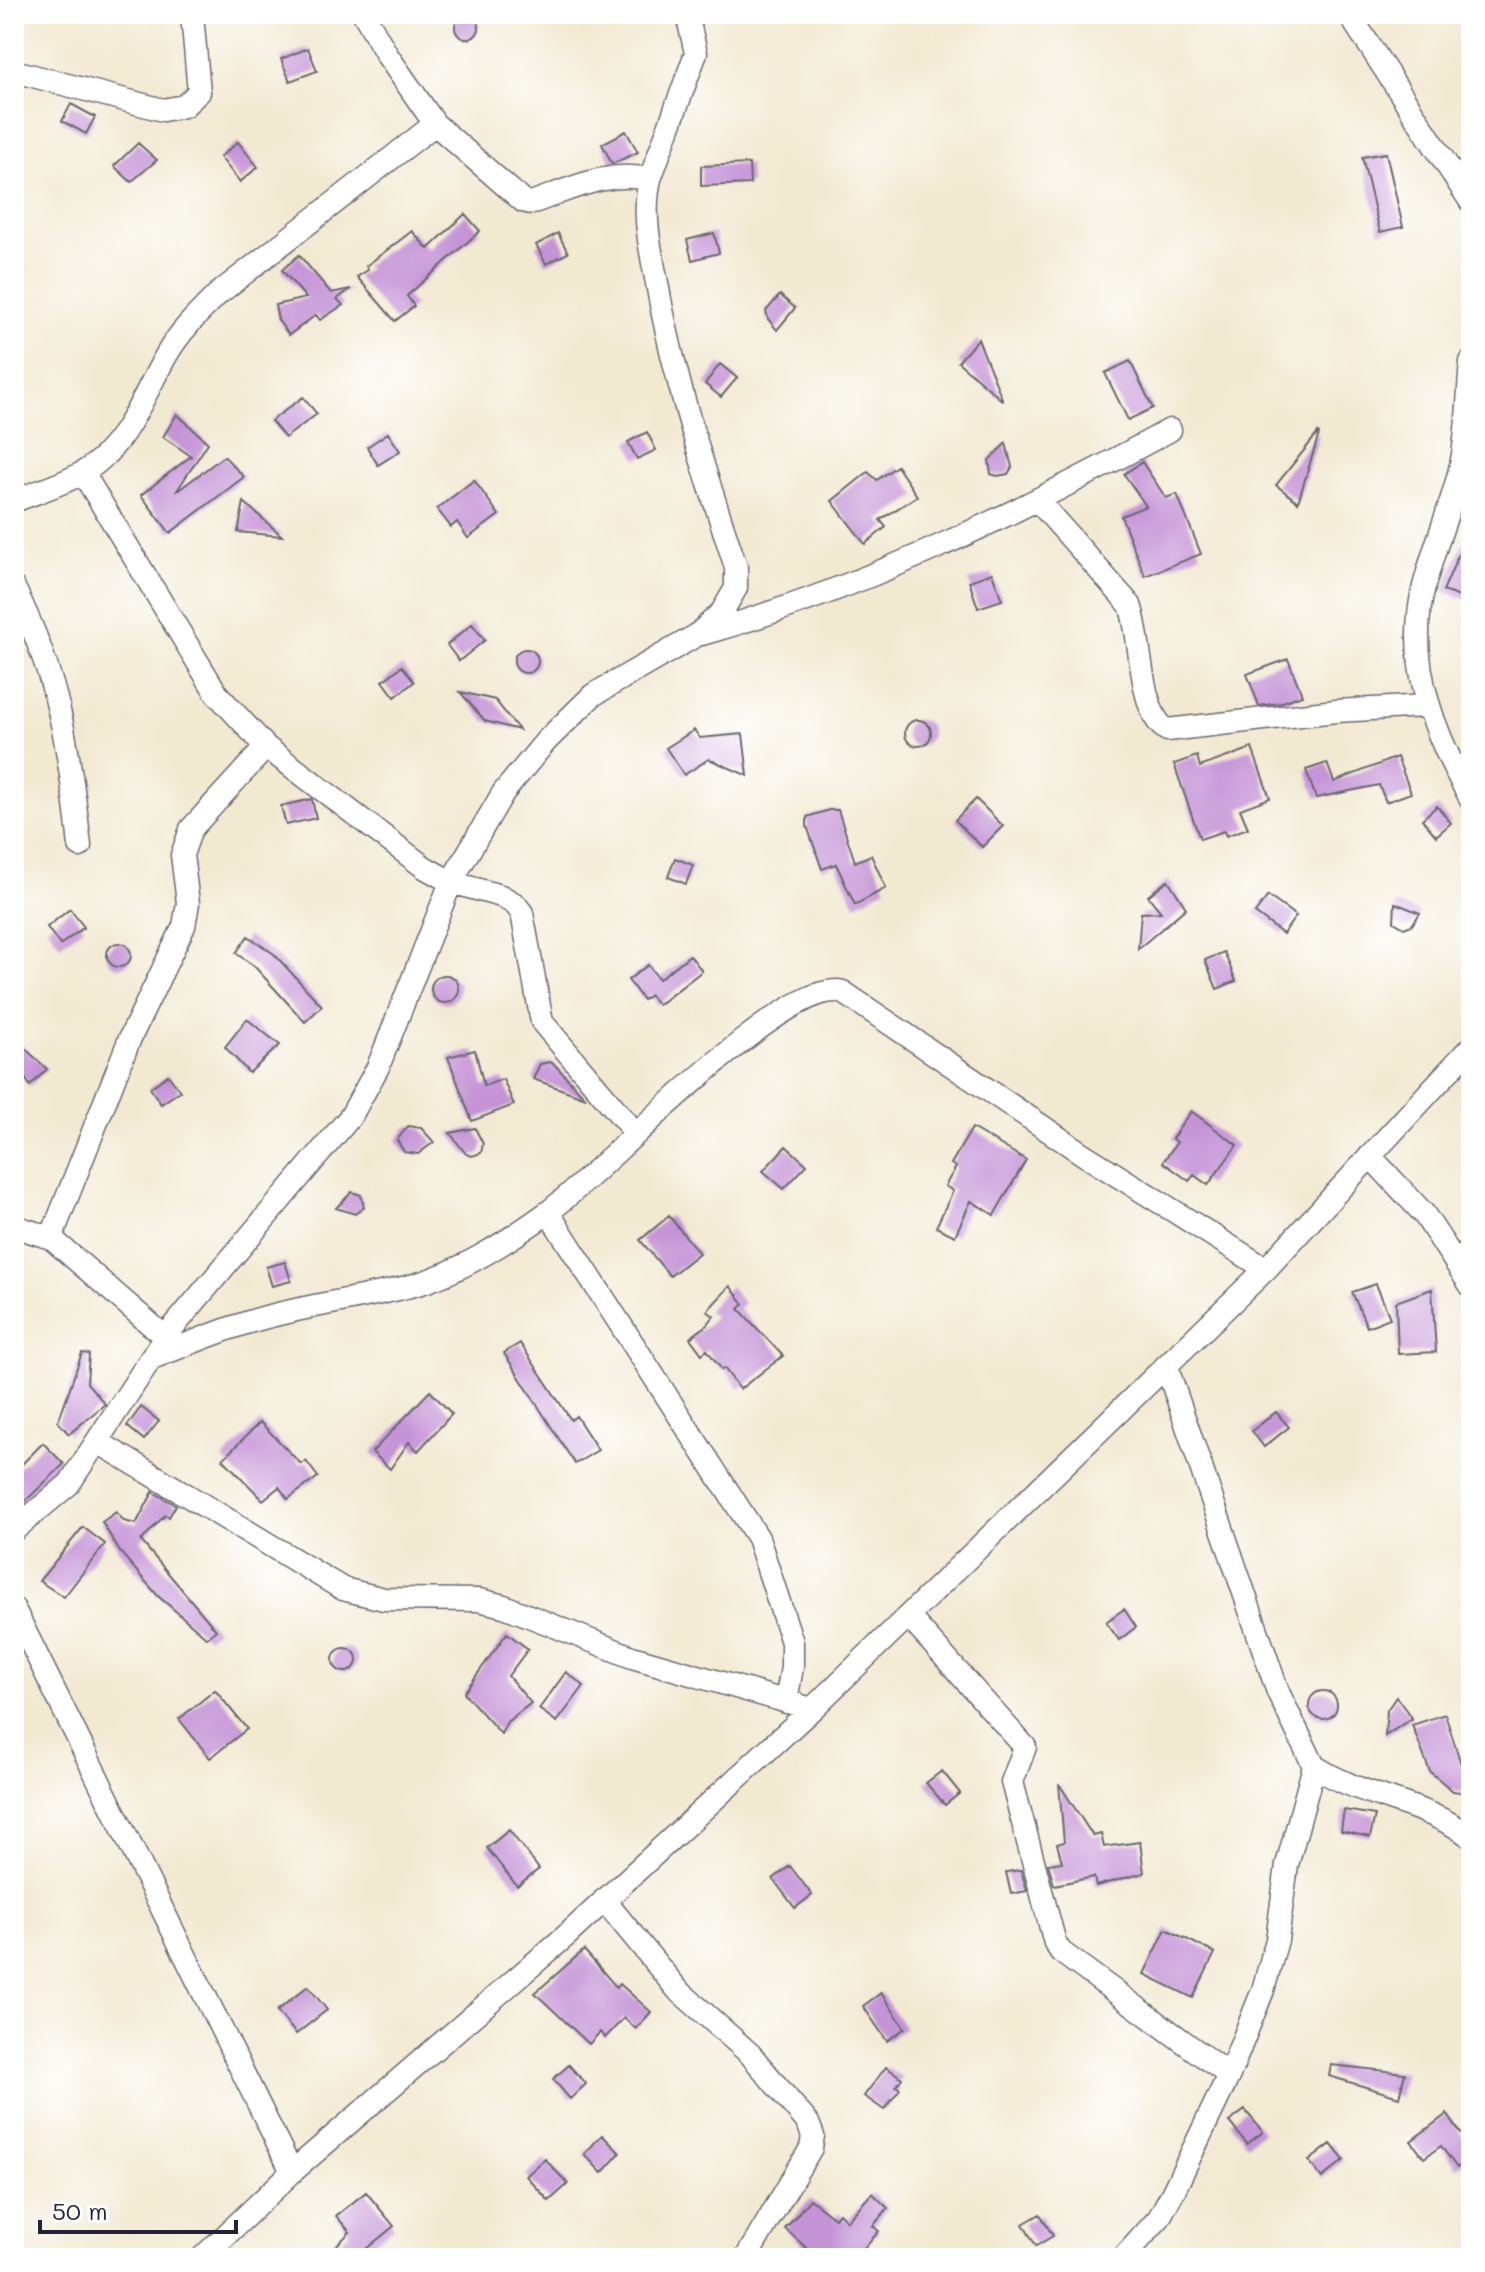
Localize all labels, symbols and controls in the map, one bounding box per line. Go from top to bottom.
scale bar [40,2184,236,2234]
text: 50 m [52,2195,108,2226]

